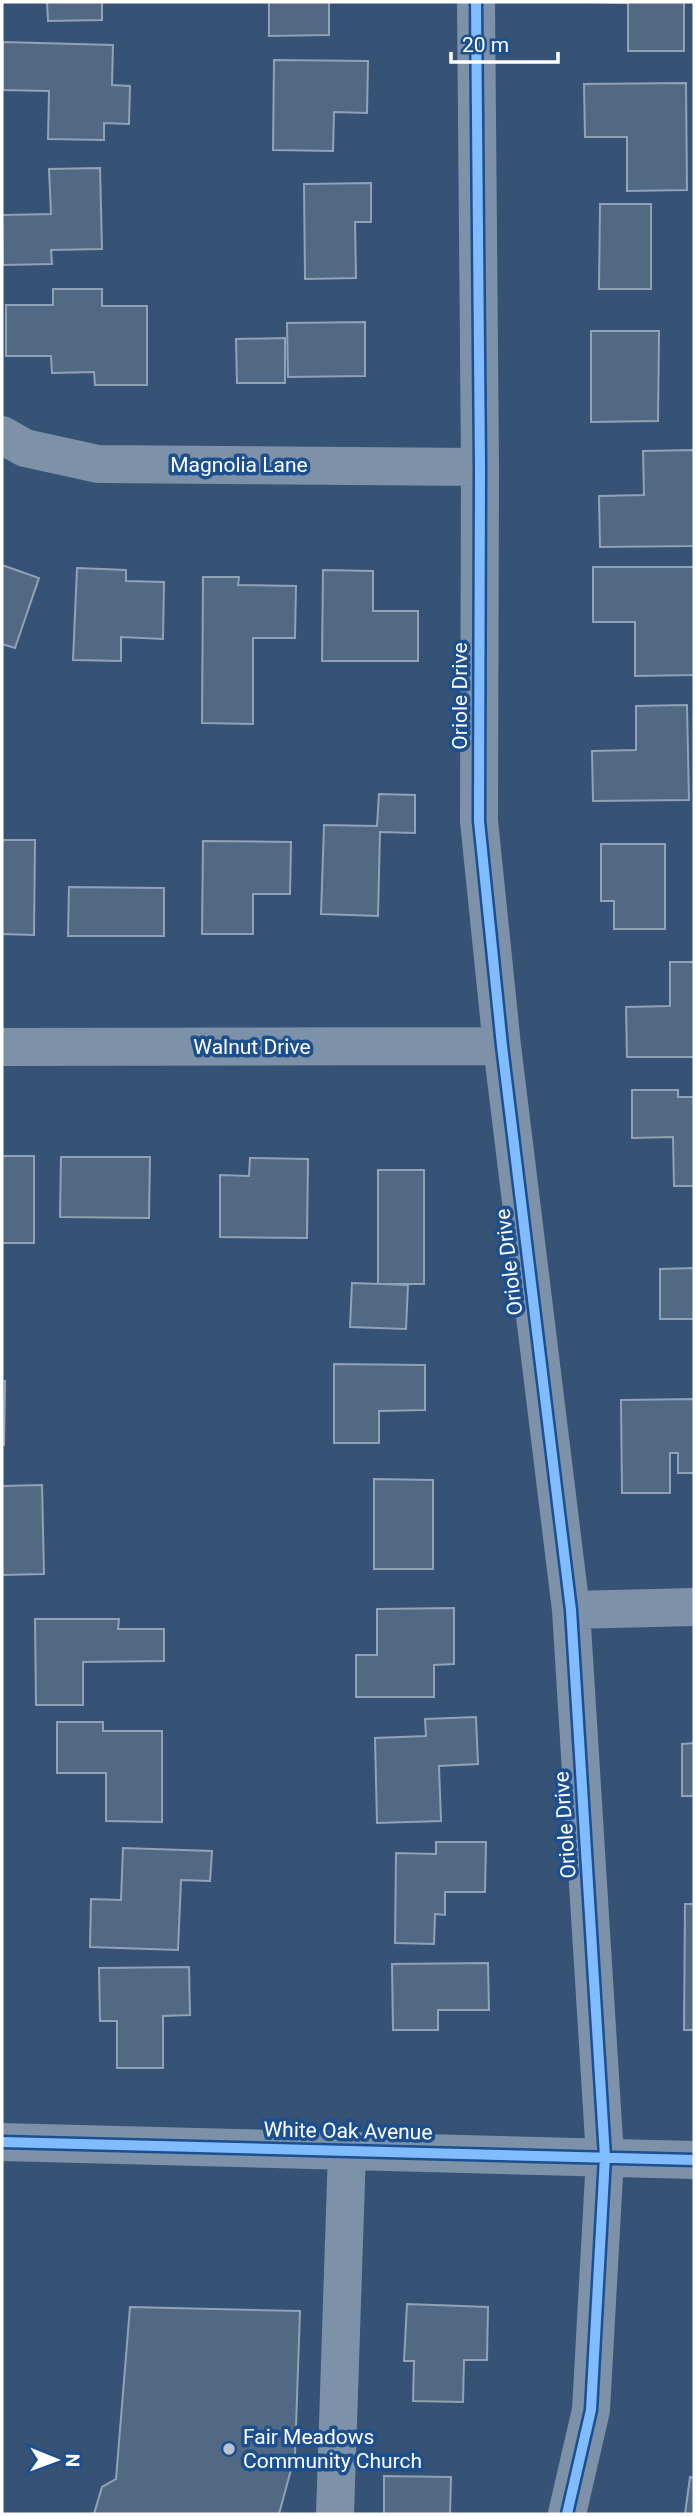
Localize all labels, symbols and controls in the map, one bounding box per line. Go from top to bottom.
scale bar [451,21,558,65]
text: 20 m [462,33,509,57]
street label: Magnolia Lane [170,453,308,477]
street label: Oriole Drive [448,642,472,750]
street label: Walnut Drive [193,1035,311,1059]
street label: Oriole Drive [491,1207,527,1317]
street label: Oriole Drive [549,1771,581,1879]
street label: White Oak Avenue [263,2118,433,2144]
north arrow [21,2425,91,2495]
place label: Fair Meadows Community Church [243,2425,422,2473]
marker: Fair Meadows Community Church [221,2441,237,2457]
text: N [61,2453,84,2467]

